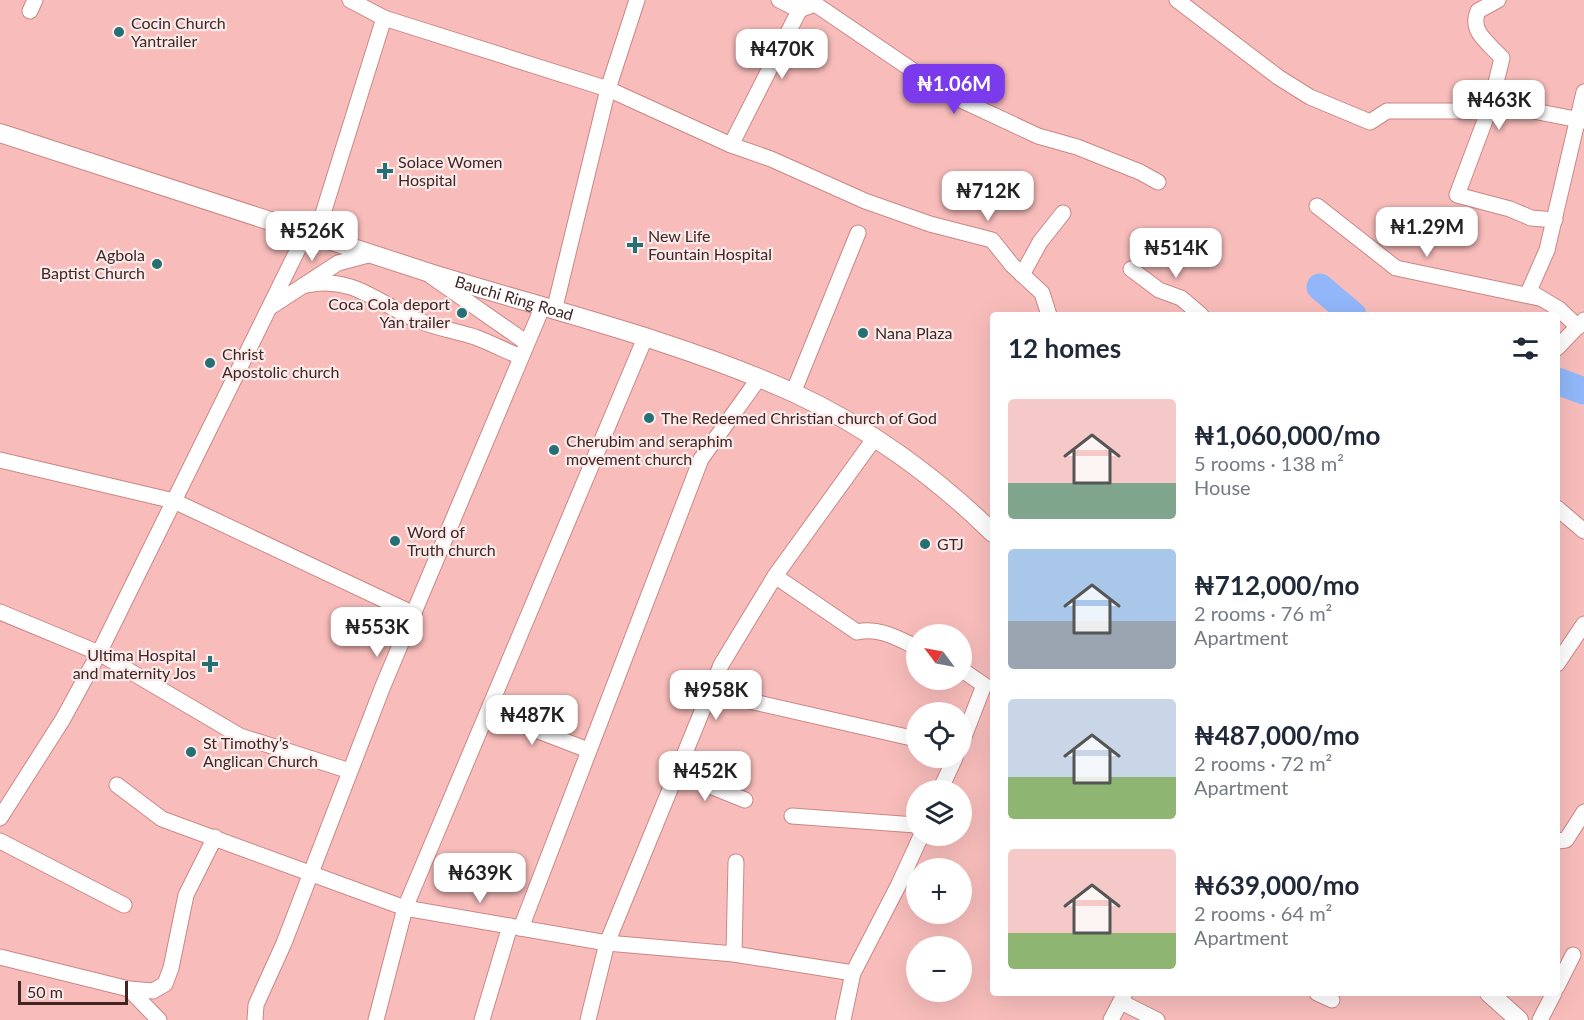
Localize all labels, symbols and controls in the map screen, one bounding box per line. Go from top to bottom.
place label: Cocin Church Yantrailer [131,13,226,50]
marker: Cocin Church Yantrailer [112,25,126,39]
pin: ₦470K [740,29,824,80]
text: ₦470K [750,36,814,60]
pin: ₦1.06M [905,64,1003,115]
text: ₦1.06M [917,71,991,95]
pin: ₦463K [1457,80,1541,131]
text: ₦463K [1467,87,1531,111]
place label: Solace Women Hospital [398,152,503,189]
marker: Solace Women Hospital [376,162,394,180]
pin: ₦712K [946,171,1030,222]
text: ₦712K [956,178,1020,202]
pin: ₦1.29M [1378,207,1476,258]
pin: ₦526K [270,211,354,262]
text: ₦1.29M [1390,214,1464,238]
text: ₦526K [280,218,344,242]
place label: New Life Fountain Hospital [648,226,772,263]
pin: ₦514K [1134,228,1218,279]
text: ₦514K [1144,235,1208,259]
marker: New Life Fountain Hospital [626,236,644,254]
place label: Agbola Baptist Church [41,245,145,282]
marker: Agbola Baptist Church [150,257,164,271]
street label: Bauchi Ring Road [453,271,576,324]
place label: Coca Cola deport Yan trailer [328,294,450,331]
marker: Coca Cola deport Yan trailer [455,306,469,320]
place label: Nana Plaza [875,323,952,342]
marker: Nana Plaza [856,326,870,340]
text: 12 homes [1008,332,1121,364]
icon: filters [1509,332,1542,365]
place label: Christ Apostolic church [222,344,339,381]
marker: Christ Apostolic church [203,356,217,370]
place label: The Redeemed Christian church of God [661,408,937,427]
marker: The Redeemed Christian church of God [642,411,656,425]
text: ₦1,060,000/mo [1194,419,1381,451]
icon: home [1056,423,1128,495]
place label: Cherubim and seraphim movement church [566,431,733,468]
marker: Cherubim and seraphim movement church [547,443,561,457]
text: 5 rooms · 138 m² [1194,451,1344,475]
text: House [1194,475,1251,499]
place label: Word of Truth church [407,522,496,559]
marker: Word of Truth church [388,534,402,548]
place label: GTJ [937,534,964,553]
marker: GTJ [918,537,932,551]
text: ₦712,000/mo [1194,569,1359,601]
icon: home [1056,573,1128,645]
text: 2 rooms · 76 m² [1194,601,1332,625]
pin: ₦553K [335,607,419,658]
text: ₦553K [345,614,409,638]
north arrow [906,624,972,690]
map controls [906,624,972,1002]
text: Apartment [1194,625,1288,649]
place label: Ultima Hospital and maternity Jos [73,645,196,682]
marker: Ultima Hospital and maternity Jos [201,655,219,673]
pin: ₦958K [674,670,758,721]
text: ₦958K [684,677,748,701]
pin: ₦487K [490,695,574,746]
text: ₦487K [500,702,564,726]
button: locate [906,702,972,768]
text: ₦487,000/mo [1194,719,1359,751]
icon: home [1056,723,1128,795]
place label: St Timothy’s Anglican Church [203,733,318,770]
marker: St Timothy’s Anglican Church [184,745,198,759]
pin: ₦452K [663,751,747,802]
text: 2 rooms · 72 m² [1194,751,1332,775]
text: ₦452K [673,758,737,782]
text: Apartment [1194,775,1288,799]
button: layers [906,780,972,846]
pin: ₦639K [438,853,522,904]
button: + [906,858,972,924]
text: ₦639K [448,860,512,884]
text: ₦639,000/mo [1194,869,1359,901]
icon: home [1056,873,1128,945]
text: 2 rooms · 64 m² [1194,901,1332,925]
text: Apartment [1194,925,1288,949]
button: − [906,936,972,1002]
scale bar [18,978,128,1006]
text: 50 m [27,982,63,1001]

